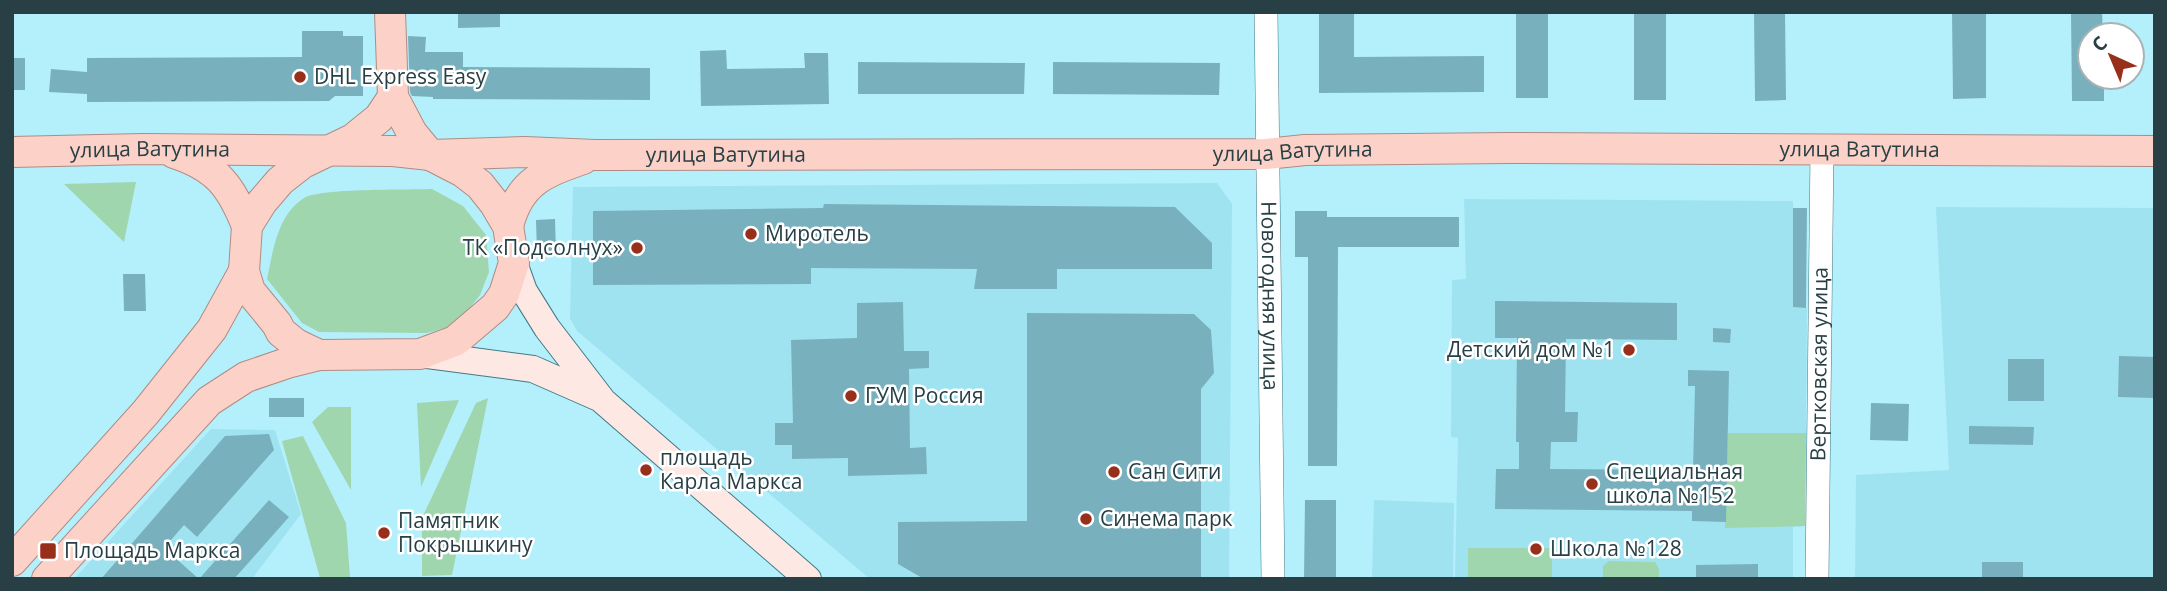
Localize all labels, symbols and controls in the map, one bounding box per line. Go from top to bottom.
north arrow [2076,21,2146,91]
text: С [2086,30,2113,57]
place label: DHL Express Easy [314,62,487,90]
marker: DHL Express Easy [292,69,308,85]
street label: улица Ватутина [70,134,230,164]
street label: улица Ватутина [1213,134,1373,167]
street label: улица Ватутина [1780,134,1940,163]
street label: улица Ватутина [646,140,806,168]
street label: Новогодняя улица [1255,201,1286,391]
place label: Миротель [765,219,869,247]
marker: Миротель [743,226,759,242]
place label: ТК «Подсолнух» [463,233,623,261]
marker: ТК «Подсолнух» [629,240,645,256]
street label: Вертковская улица [1803,267,1834,461]
place label: Детский дом №1 [1447,335,1615,363]
marker: Детский дом №1 [1621,342,1637,358]
place label: ГУМ Россия [865,381,984,409]
marker: ГУМ Россия [843,388,859,404]
place label: площадь Карла Маркса [660,443,802,495]
place label: Сан Сити [1128,457,1221,485]
place label: Специальная школа №152 [1606,457,1743,509]
marker: площадь Карла Маркса [638,462,654,478]
marker: Сан Сити [1106,464,1122,480]
marker: Специальная школа №152 [1584,476,1600,492]
place label: Синема парк [1100,504,1233,532]
place label: Памятник Покрышкину [398,506,533,558]
marker: Синема парк [1078,511,1094,527]
marker: Памятник Покрышкину [376,525,392,541]
place label: Школа №128 [1550,534,1682,562]
place label: Площадь Маркса [64,536,240,564]
marker: Площадь Маркса [38,541,58,561]
marker: Школа №128 [1528,541,1544,557]

